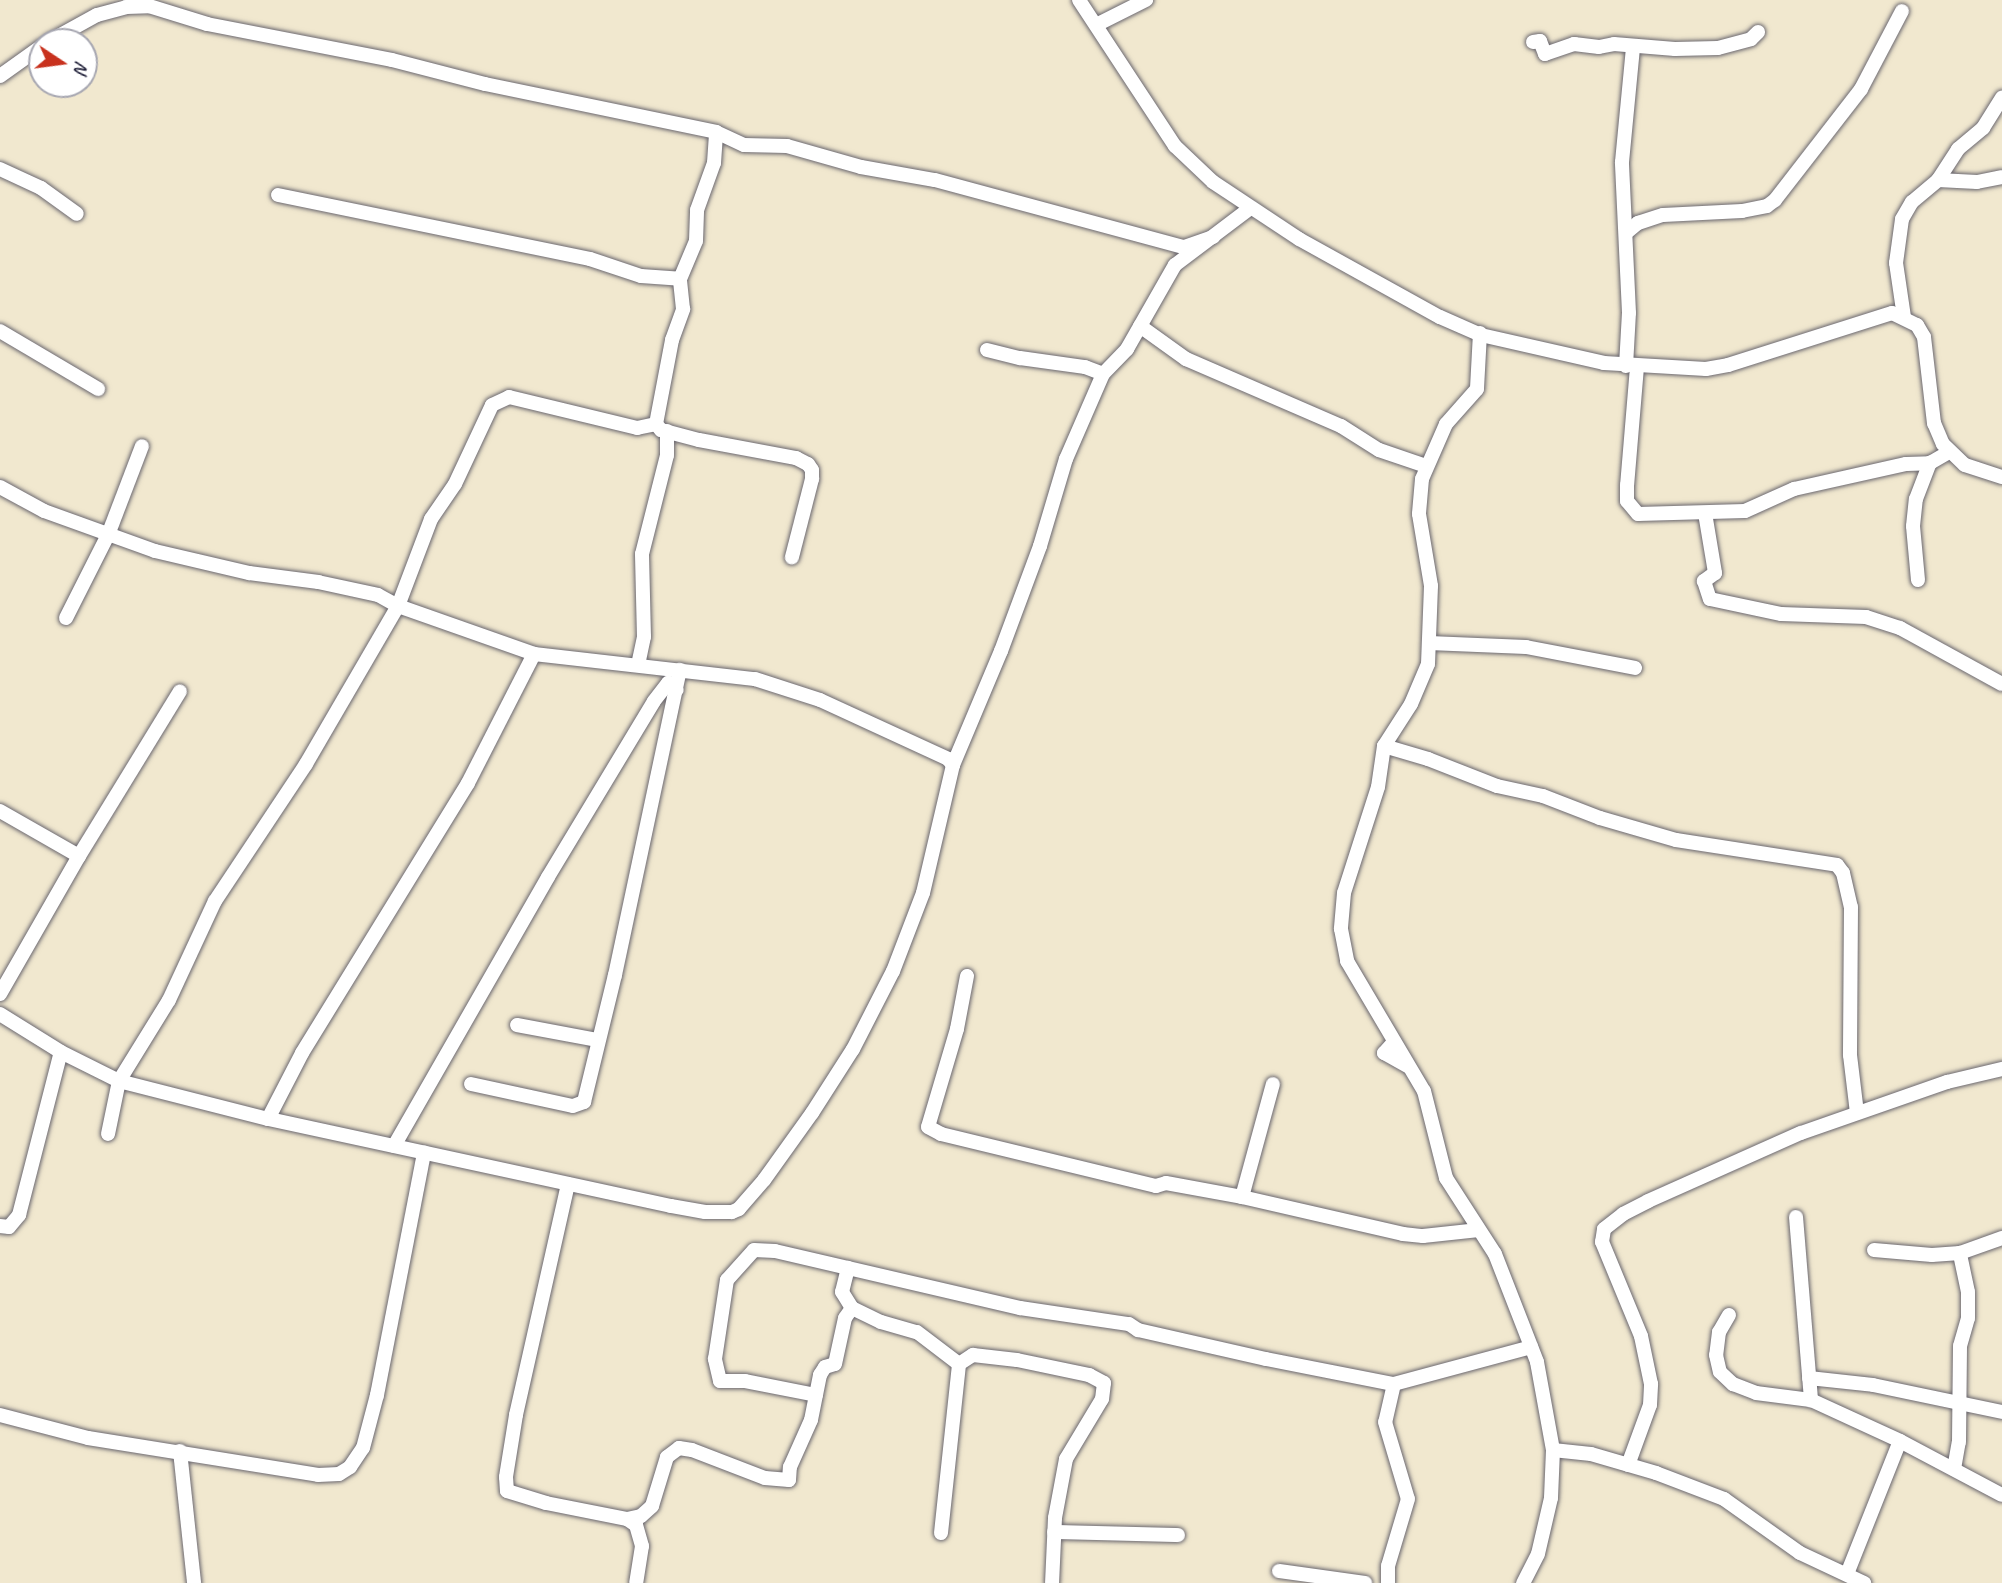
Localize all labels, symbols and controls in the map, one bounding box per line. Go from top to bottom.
north arrow [28,28,98,98]
text: N [68,59,95,76]

